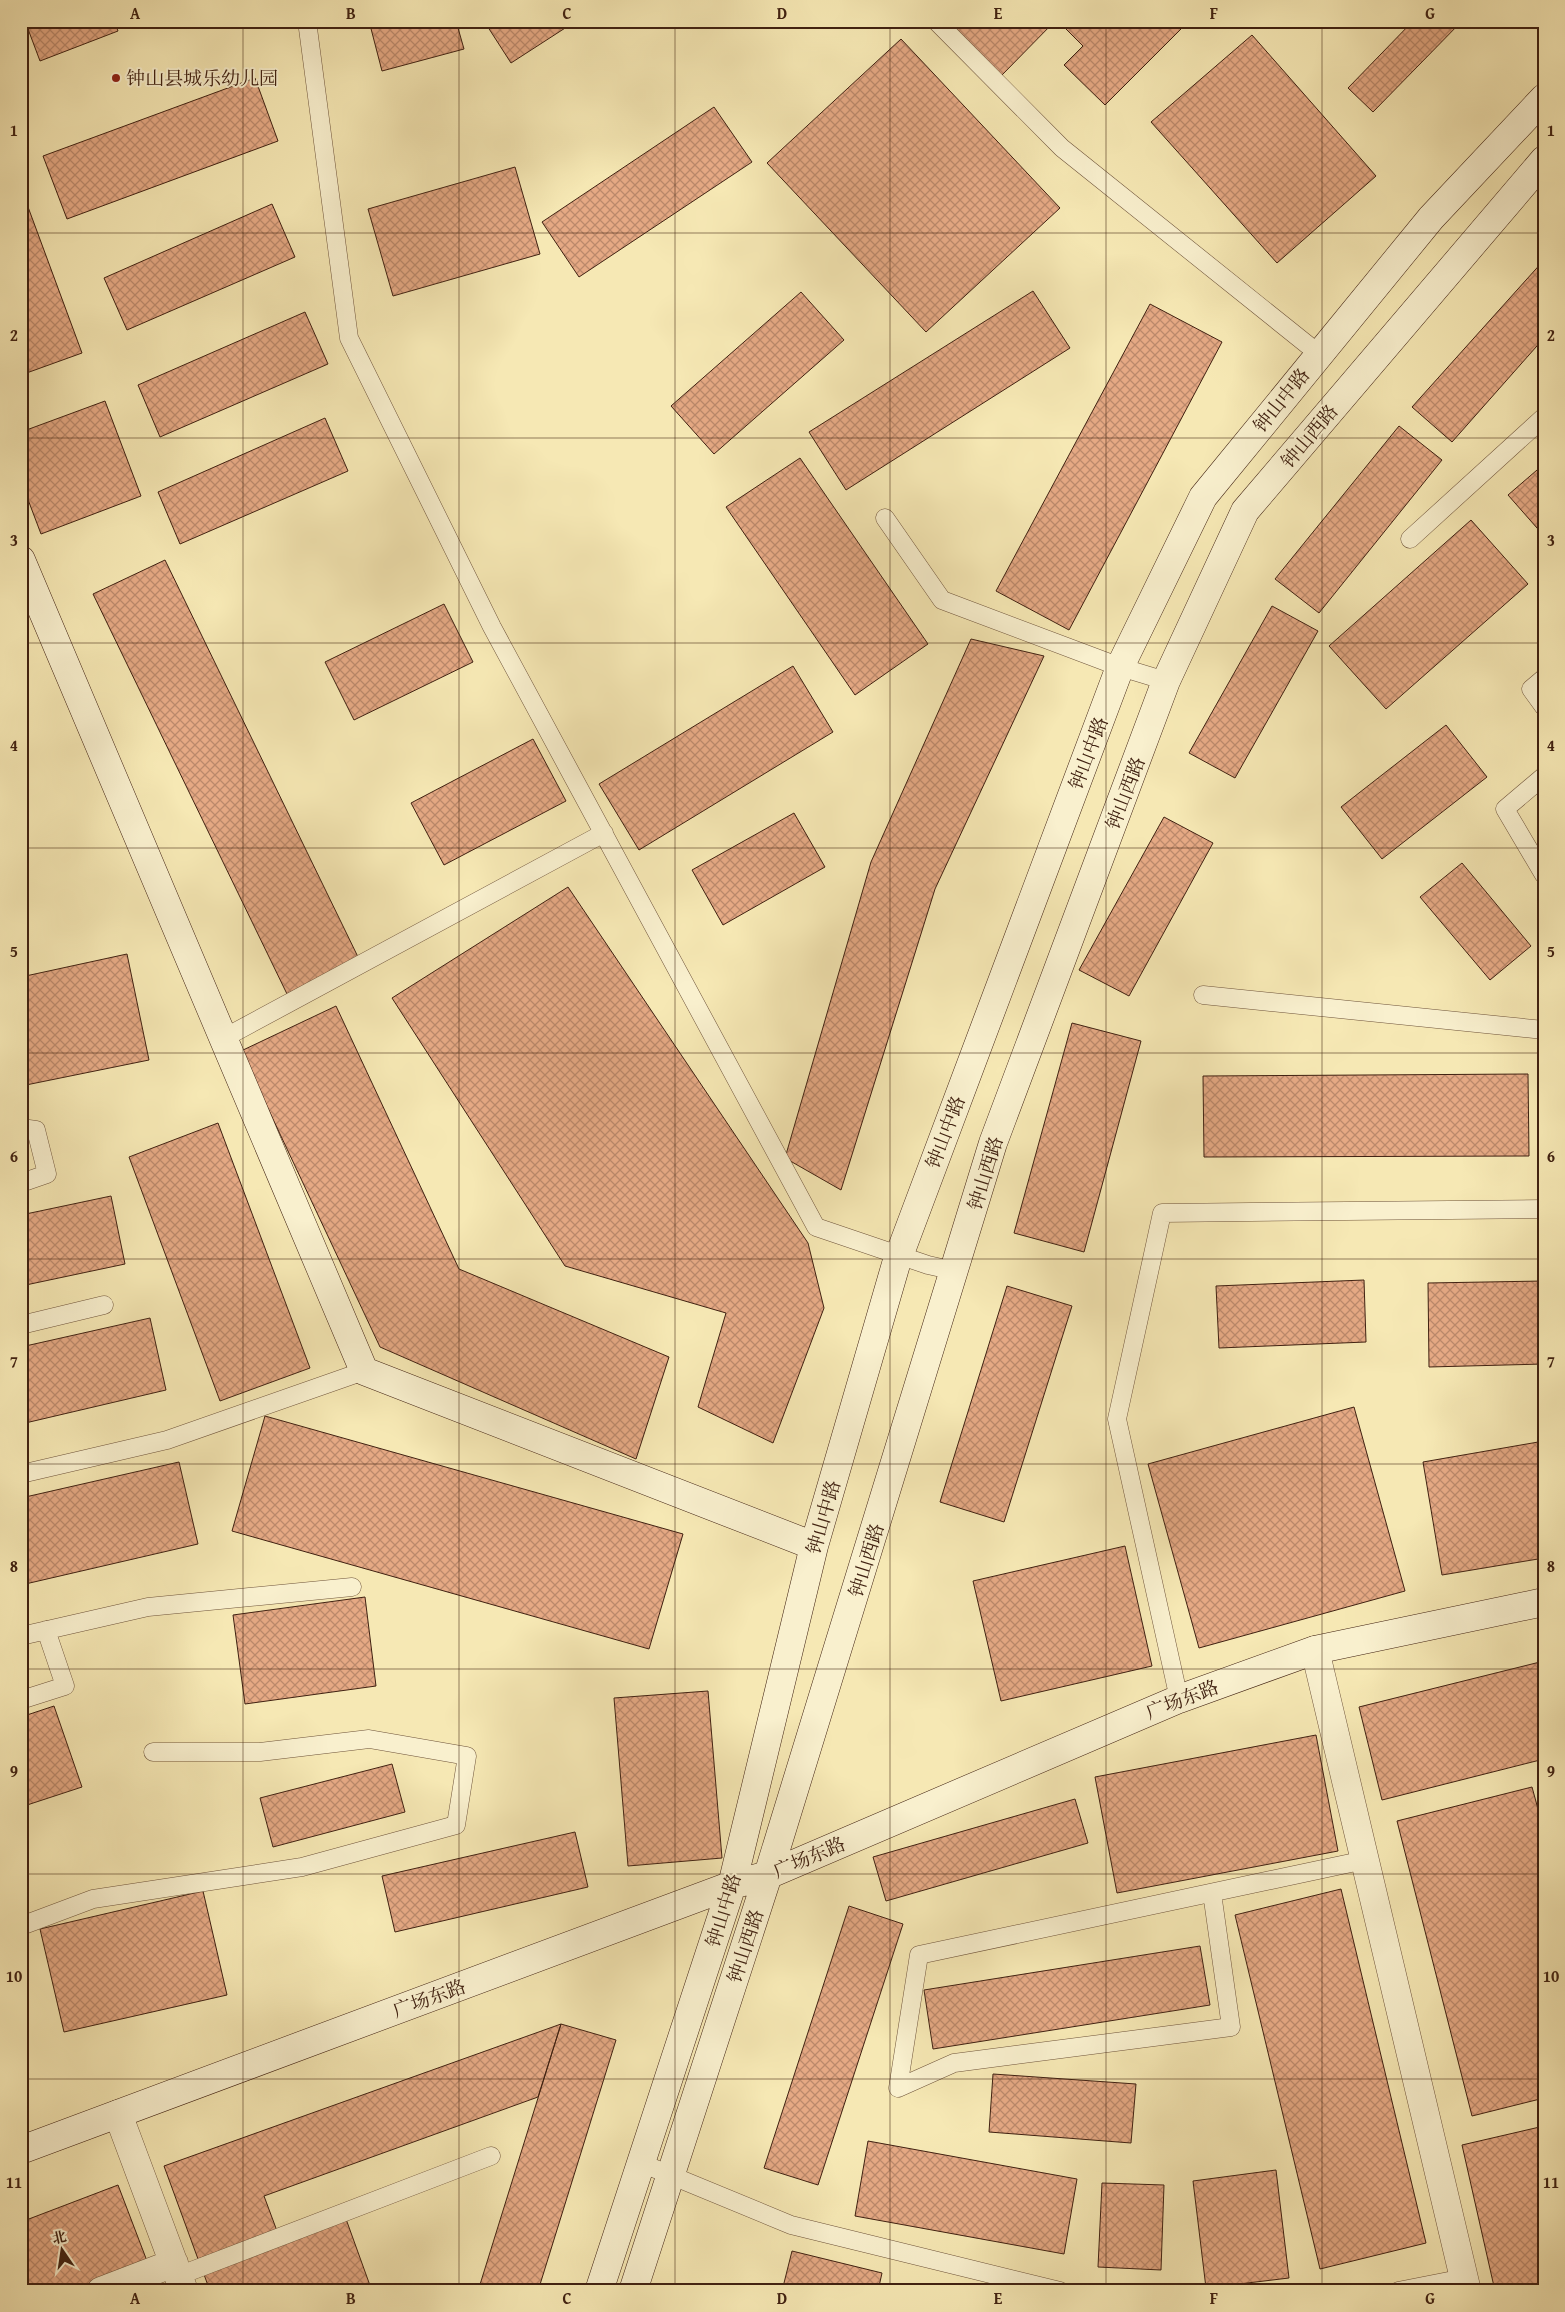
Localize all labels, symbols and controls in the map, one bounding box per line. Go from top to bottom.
text: A [130,1,141,25]
text: B [346,1,356,25]
text: C [562,1,572,25]
text: D [777,1,787,25]
text: E [994,1,1003,25]
text: F [1210,1,1218,25]
text: G [1425,1,1435,25]
place label: 钟山县城乐幼儿园 [126,64,278,92]
marker: 钟山县城乐幼儿园 [110,72,122,84]
text: 1 [10,118,18,142]
text: 1 [1547,118,1555,142]
text: 2 [10,323,18,347]
text: 2 [1547,323,1555,347]
street label: 钟山中路 [1246,362,1316,438]
street label: 钟山西路 [1274,398,1344,474]
text: 3 [10,528,18,552]
text: 3 [1547,528,1555,552]
street label: 钟山中路 [1061,712,1115,794]
text: 4 [10,733,18,757]
text: 4 [1547,733,1555,757]
street label: 钟山西路 [1098,752,1152,834]
text: 5 [10,939,18,963]
text: 5 [1547,939,1555,963]
street label: 钟山中路 [918,1091,972,1173]
street label: 钟山西路 [960,1133,1010,1213]
text: 6 [10,1144,18,1168]
text: 6 [1547,1144,1555,1168]
text: 7 [10,1349,18,1373]
text: 7 [1547,1349,1555,1373]
street label: 钟山中路 [799,1477,847,1557]
street label: 钟山西路 [841,1520,891,1600]
text: 8 [10,1554,18,1578]
text: 8 [1547,1554,1555,1578]
street label: 广场东路 [1141,1672,1223,1726]
text: 9 [10,1759,18,1783]
text: 9 [1547,1759,1555,1783]
street label: 广场东路 [769,1829,849,1885]
street label: 钟山中路 [698,1870,748,1950]
street label: 钟山西路 [720,1906,770,1986]
text: 10 [6,1964,22,1988]
text: 10 [1543,1964,1559,1988]
street label: 广场东路 [388,1972,470,2024]
text: 11 [6,2170,22,2194]
text: 11 [1543,2170,1559,2194]
north arrow [38,2224,88,2274]
text: 北 [50,2226,68,2249]
text: A [130,2286,141,2310]
text: B [346,2286,356,2310]
text: C [562,2286,572,2310]
text: D [777,2286,787,2310]
text: E [994,2286,1003,2310]
text: F [1210,2286,1218,2310]
text: G [1425,2286,1435,2310]

